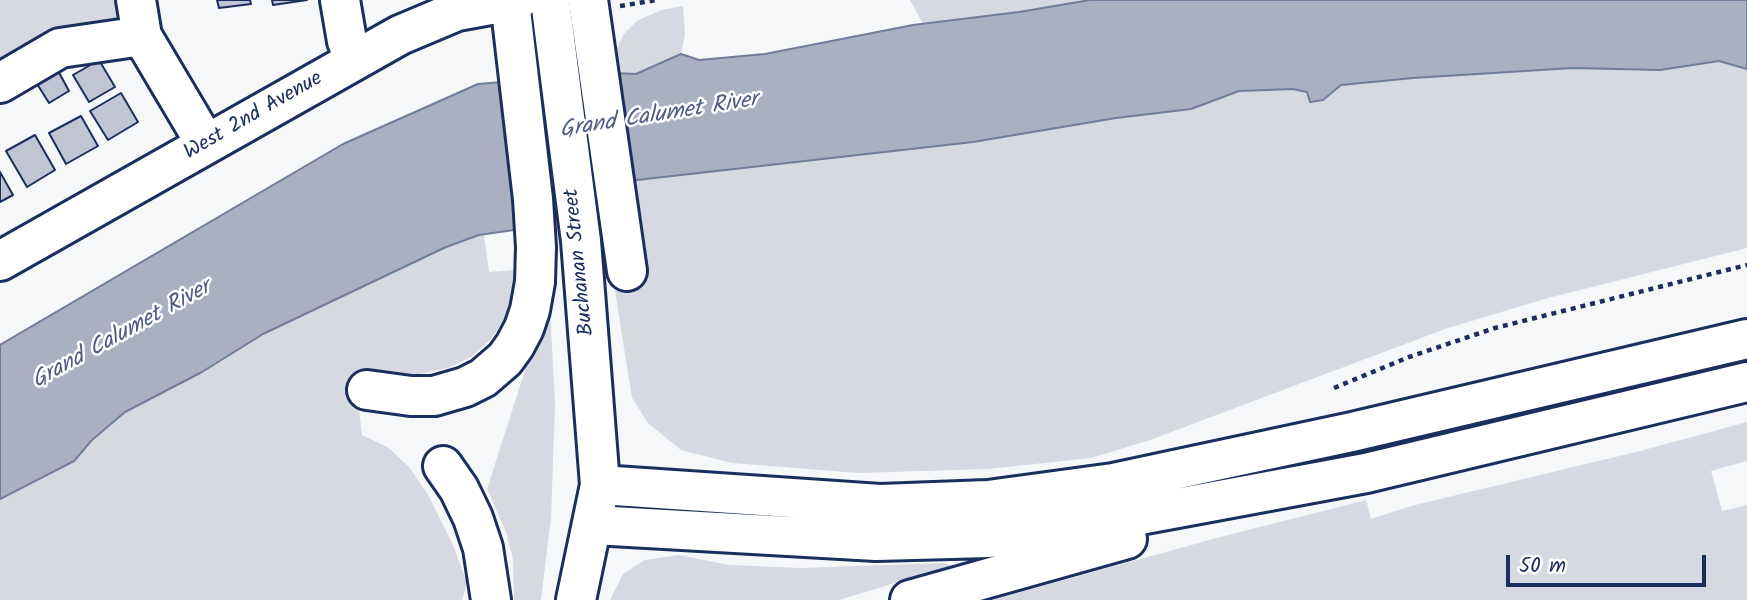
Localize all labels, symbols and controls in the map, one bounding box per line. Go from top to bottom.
street label: West 2nd Avenue [180,67,328,167]
water label: Grand Calumet River [558,88,760,146]
street label: Buchanan Street [561,187,601,337]
water label: Grand Calumet River [28,275,216,397]
scale bar [1509,540,1708,584]
text: 50 m [1519,550,1566,583]

